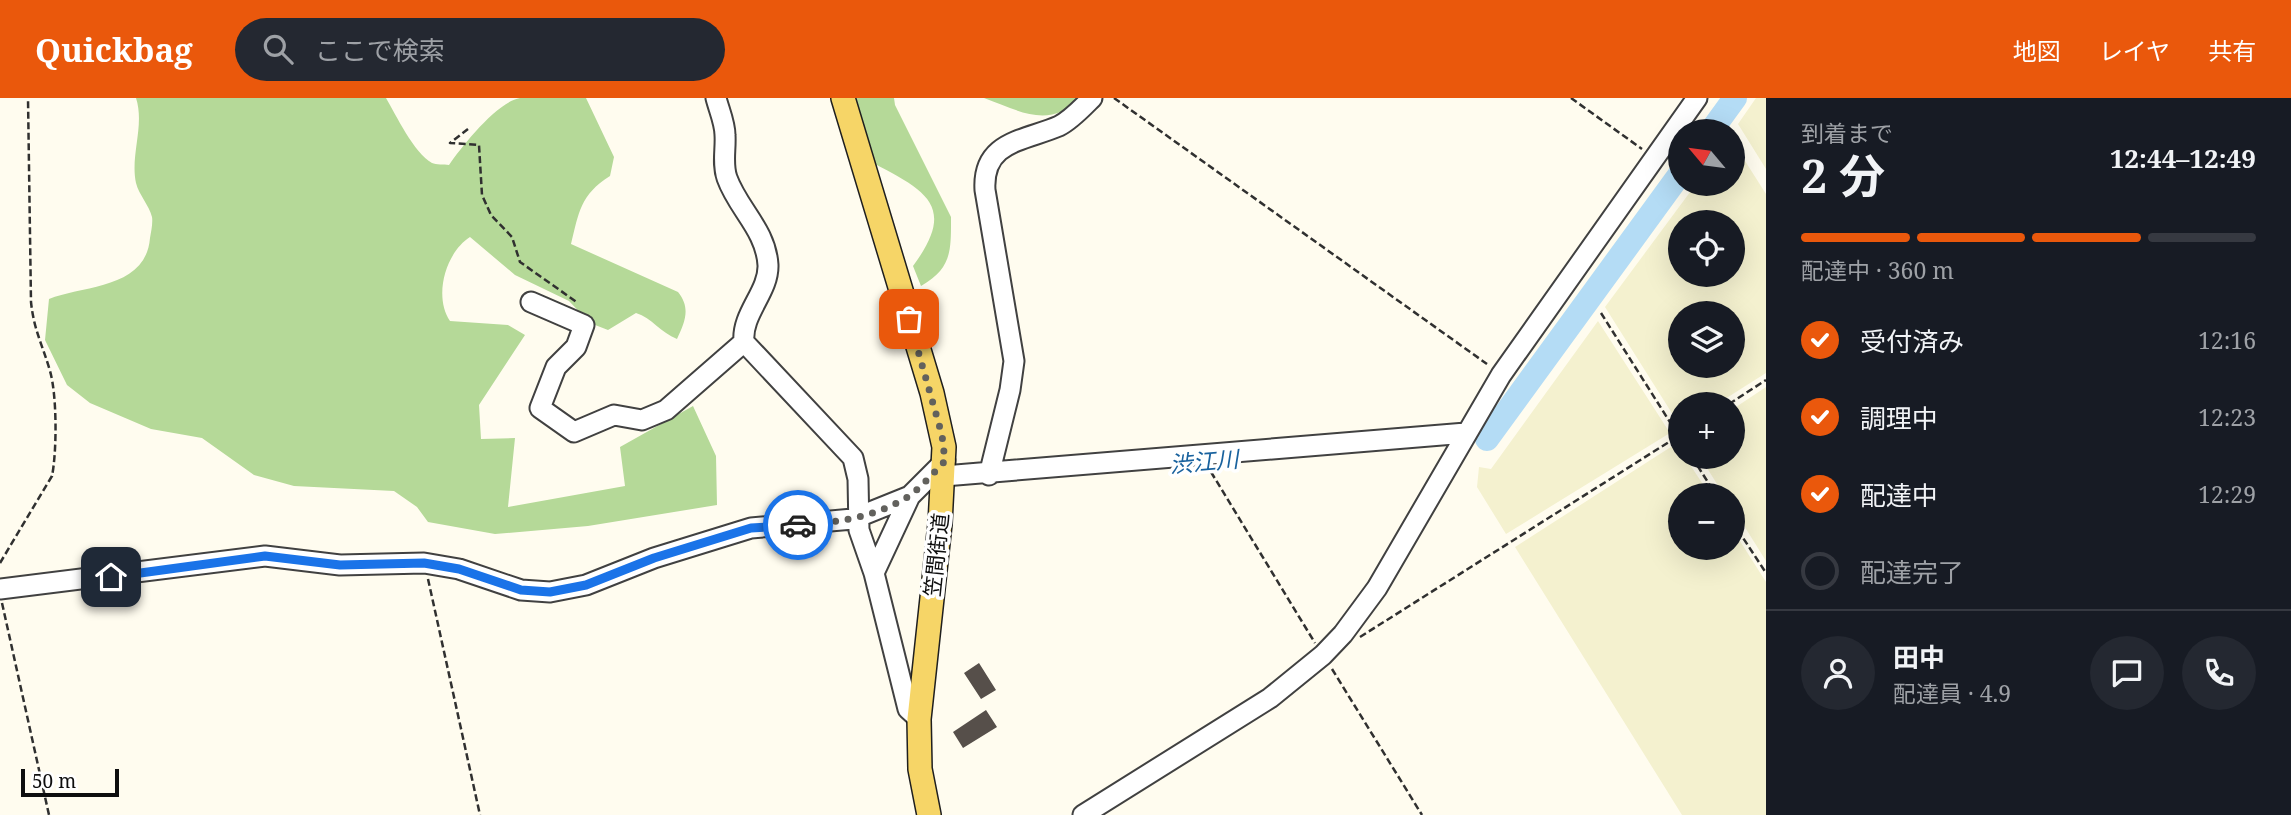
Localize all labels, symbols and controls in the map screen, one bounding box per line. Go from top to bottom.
search box [235,18,725,81]
text: Quickbag [35,27,193,72]
icon: search [259,30,297,68]
text: ここで検索 [315,32,445,68]
text: 地図 [2013,34,2061,67]
text: レイヤ [2099,34,2170,67]
text: 共有 [2208,34,2256,67]
text: 到着まで [1801,117,1893,149]
north arrow [1668,119,1745,196]
map controls [1668,119,1745,560]
text: 12:44–12:49 [2110,140,2256,176]
text: 2 分 [1801,144,1885,206]
button: locate [1668,210,1745,287]
text: 配達中 · 360 m [1801,254,1954,286]
pin [879,289,939,349]
icon: bag [890,300,928,338]
button: layers [1668,301,1745,378]
icon: check [1801,321,1839,359]
text: 受付済み [1860,323,1964,359]
text: 12:16 [2198,324,2256,356]
button: + [1668,392,1745,469]
icon: check [1801,398,1839,436]
text: 調理中 [1860,400,1938,436]
text: 12:23 [2198,401,2256,433]
water label: 渋江川 [1168,442,1243,480]
icon: check [1801,475,1839,513]
text: 配達中 [1860,477,1938,513]
text: 12:29 [2198,478,2256,510]
button: − [1668,483,1745,560]
courier [763,490,833,560]
icon: car [779,506,817,544]
street label: 笠間街道 [918,512,954,598]
pin [81,547,141,607]
text: 配達完了 [1860,554,1964,590]
icon: home [92,558,130,596]
button: person [1801,636,1875,710]
button: chat [2090,636,2164,710]
button: phone [2182,636,2256,710]
text: 田中 [1893,639,1945,675]
text: 配達員 · 4.9 [1893,677,2011,709]
scale bar [21,766,119,798]
text: 50 m [32,768,76,794]

